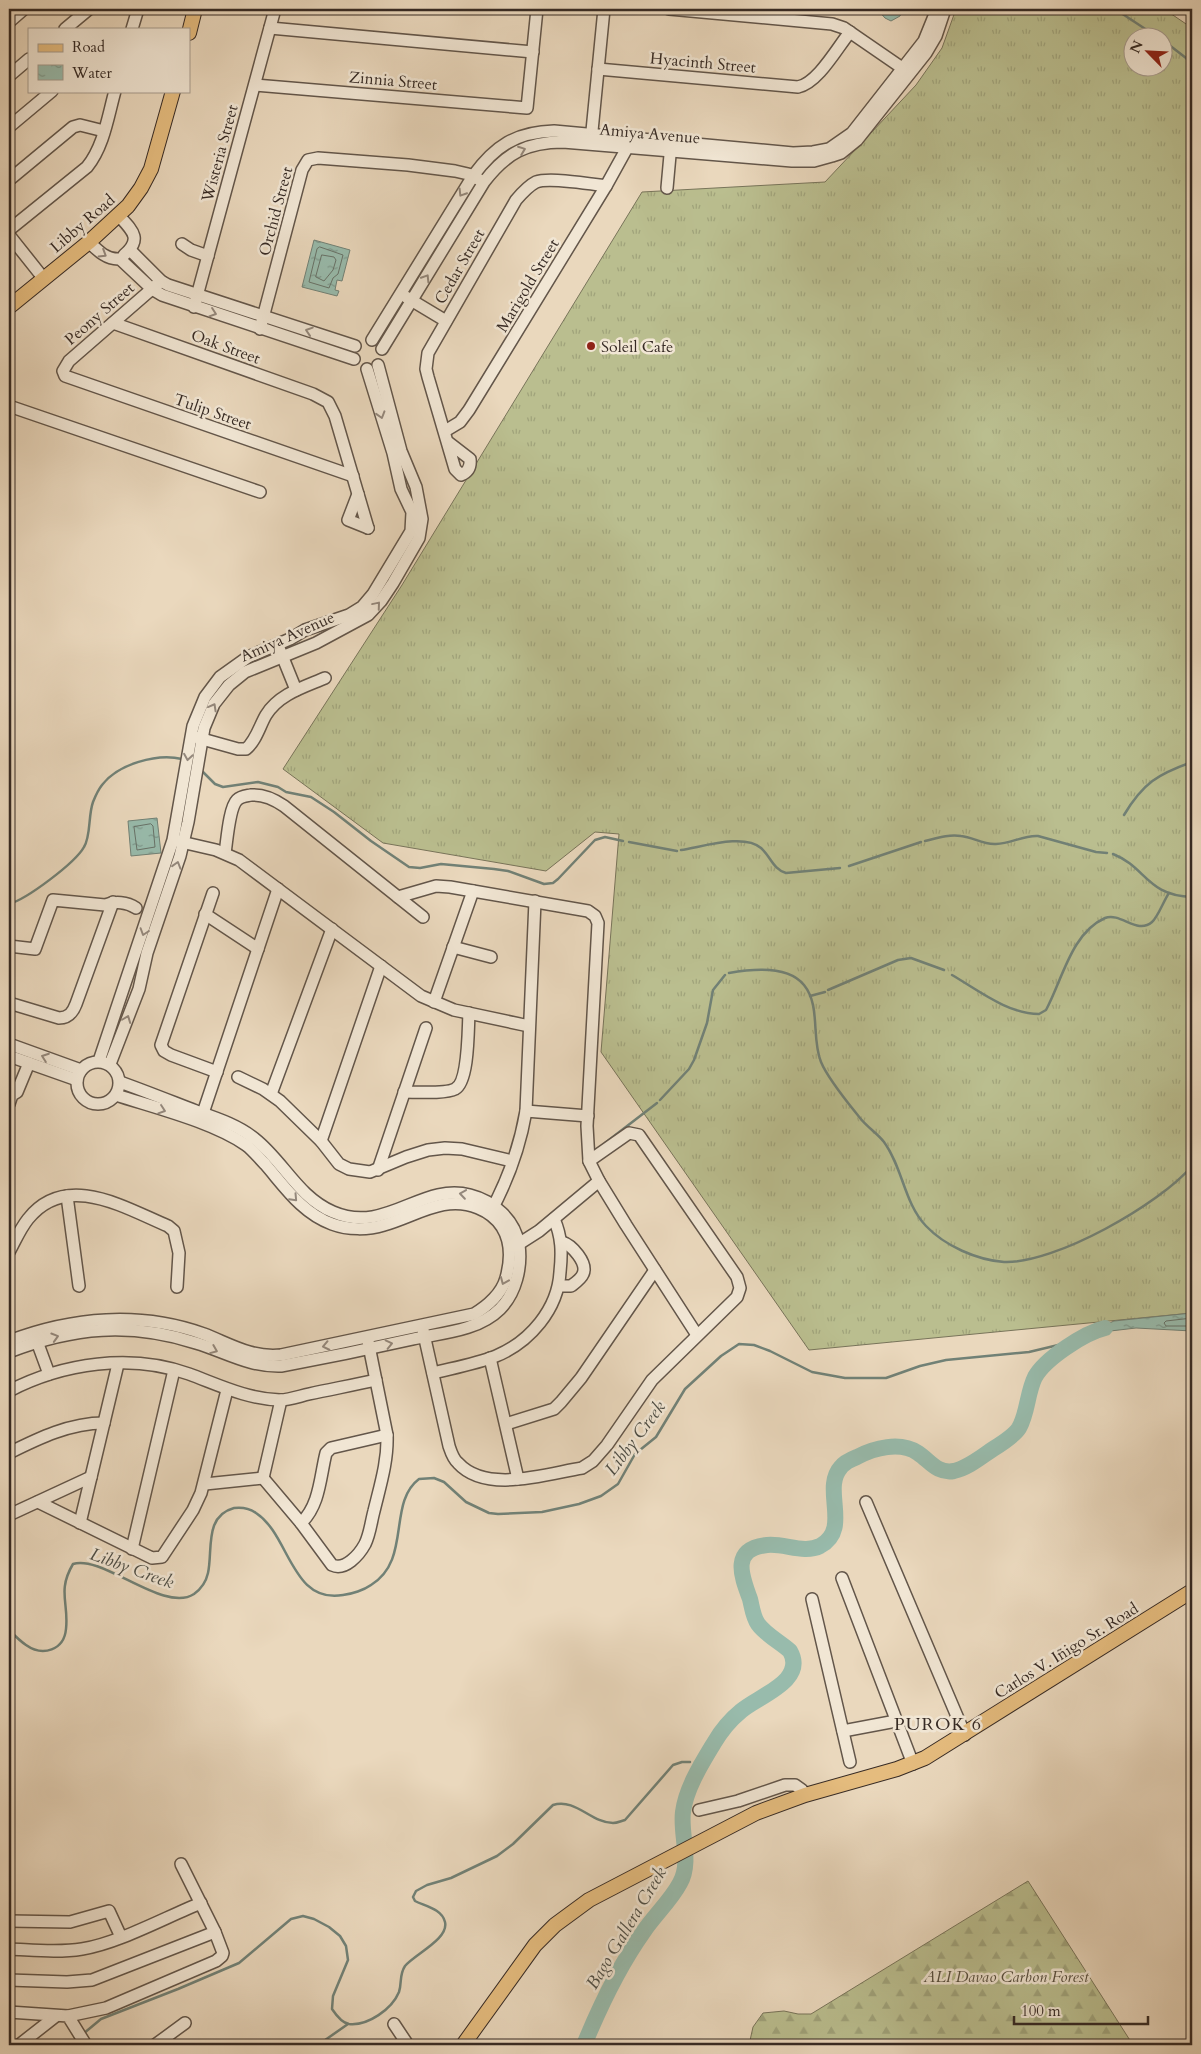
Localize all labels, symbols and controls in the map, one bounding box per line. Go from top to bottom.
legend [28,28,190,92]
north arrow [1124,28,1174,78]
text: Road [72,37,105,57]
text: N [1125,37,1148,56]
street label: Hyacinth Street [649,47,757,79]
text: Water [71,63,113,83]
street label: Zinnia Street [348,66,438,96]
street label: Wisteria Street [196,102,244,205]
street label: Amiya Avenue [599,119,701,149]
one-way arrow [517,146,525,156]
street label: Orchid Street [253,164,298,258]
one-way arrow [459,188,469,197]
street label: Libby Road [46,189,120,258]
street label: Cedar Street [429,225,490,308]
street label: Marigold Street [491,235,564,336]
one-way arrow [98,247,107,257]
one-way arrow [419,274,429,283]
street label: Peony Street [60,277,139,350]
one-way arrow [208,307,217,317]
street label: Oak Street [188,324,263,370]
one-way arrow [305,327,313,337]
place label: Soleil Cafe [601,336,673,358]
marker: Soleil Cafe [585,340,597,352]
street label: Tulip Street [171,388,254,435]
one-way arrow [376,411,386,419]
one-way arrow [372,601,381,610]
street label: Amiya Avenue [237,606,338,667]
one-way arrow [207,703,217,712]
one-way arrow [183,753,193,762]
one-way arrow [172,861,182,869]
one-way arrow [140,927,150,935]
one-way arrow [121,1015,131,1024]
one-way arrow [41,1053,50,1063]
one-way arrow [157,1105,166,1115]
one-way arrow [459,1189,467,1200]
one-way arrow [288,1192,297,1201]
one-way arrow [500,1276,511,1285]
one-way arrow [50,1333,59,1343]
one-way arrow [385,1339,393,1350]
one-way arrow [322,1340,331,1351]
one-way arrow [209,1344,218,1354]
water label: Libby Creek [599,1396,672,1481]
water label: Libby Creek [86,1542,177,1595]
street label: Carlos V. Iñigo Sr. Road [990,1597,1143,1704]
district label: PUROK 6 [894,1712,982,1737]
water label: Bago Gallera Creek [580,1862,673,1994]
park label: ALI Davao Carbon Forest [922,1966,1089,1988]
scale bar [1014,1994,1147,2026]
text: 100 m [1021,2001,1061,2021]

